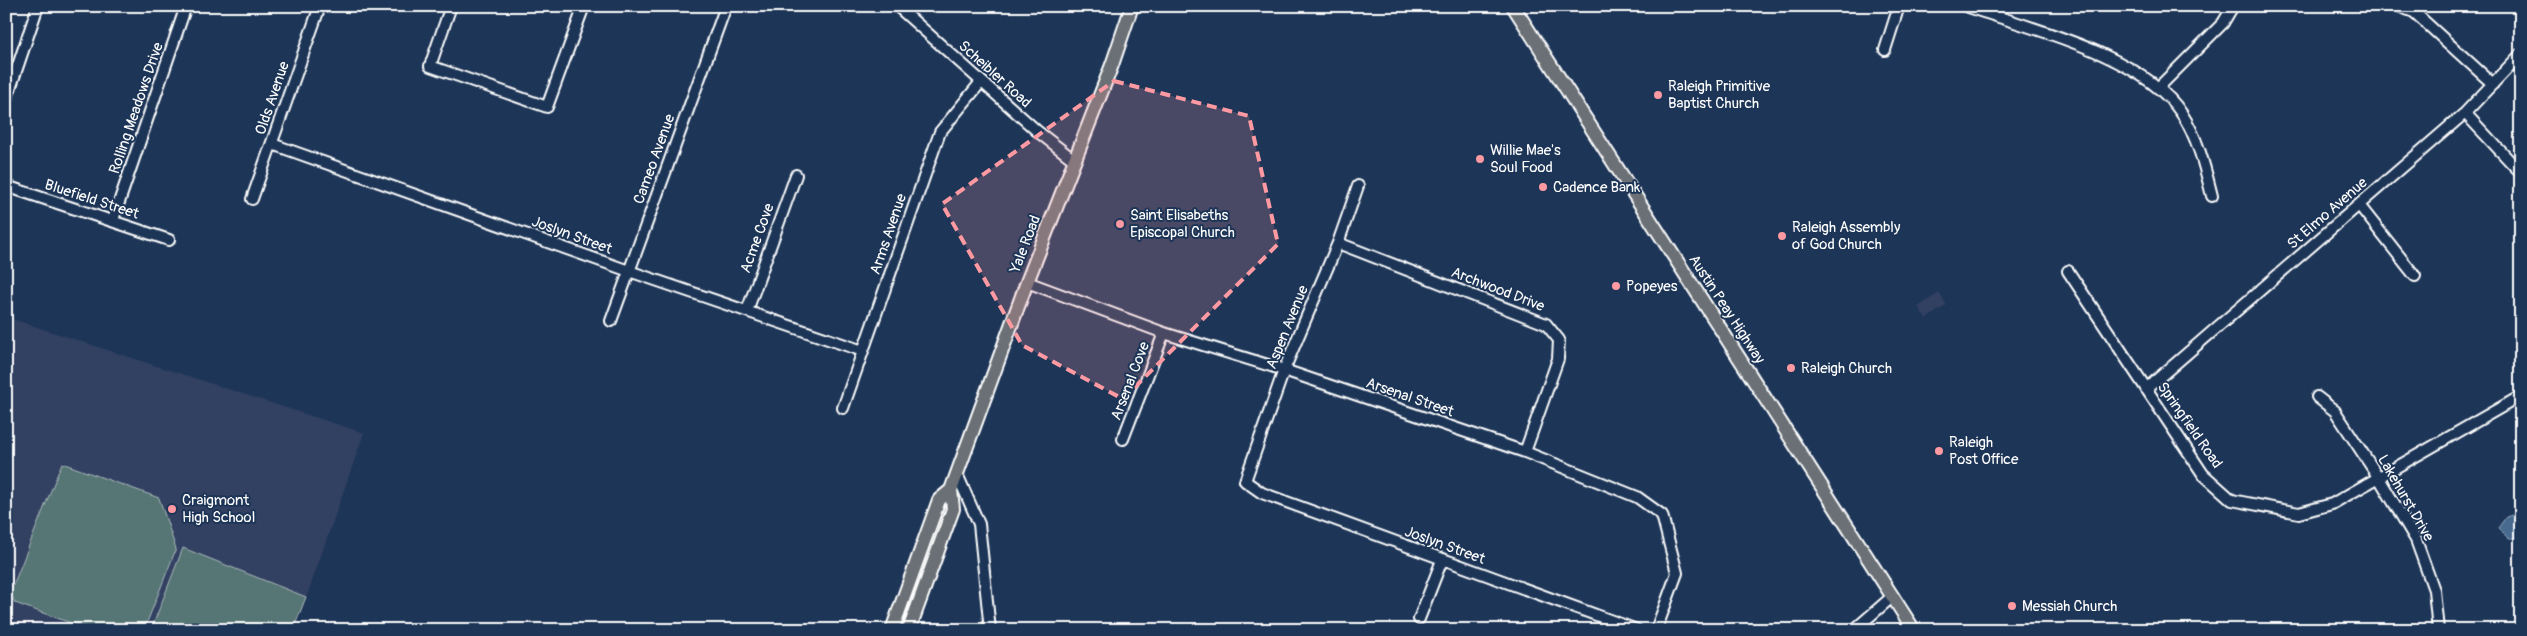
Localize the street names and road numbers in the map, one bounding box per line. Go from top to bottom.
street label: Scheibler Road [954,37,1035,112]
street label: Rolling Meadows Drive [105,39,168,176]
street label: Olds Avenue [251,58,294,137]
street label: Cameo Avenue [629,111,680,207]
street label: St Elmo Avenue [2283,173,2372,253]
street label: Bluefield Street [42,175,142,224]
street label: Arms Avenue [866,191,911,277]
street label: Acme Cove [736,200,779,276]
street label: Joslyn Street [529,212,616,259]
street label: Yale Road [1005,213,1045,277]
street label: Austin Peay Highway [1684,251,1769,368]
street label: Archwood Drive [1448,263,1548,316]
street label: Aspen Avenue [1262,282,1313,372]
street label: Arsenal Cove [1107,339,1154,423]
street label: Arsenal Street [1363,374,1457,422]
street label: Springfield Road [2153,378,2226,472]
street label: Lakehurst Drive [2373,451,2438,546]
street label: Joslyn Street [1402,522,1489,569]

